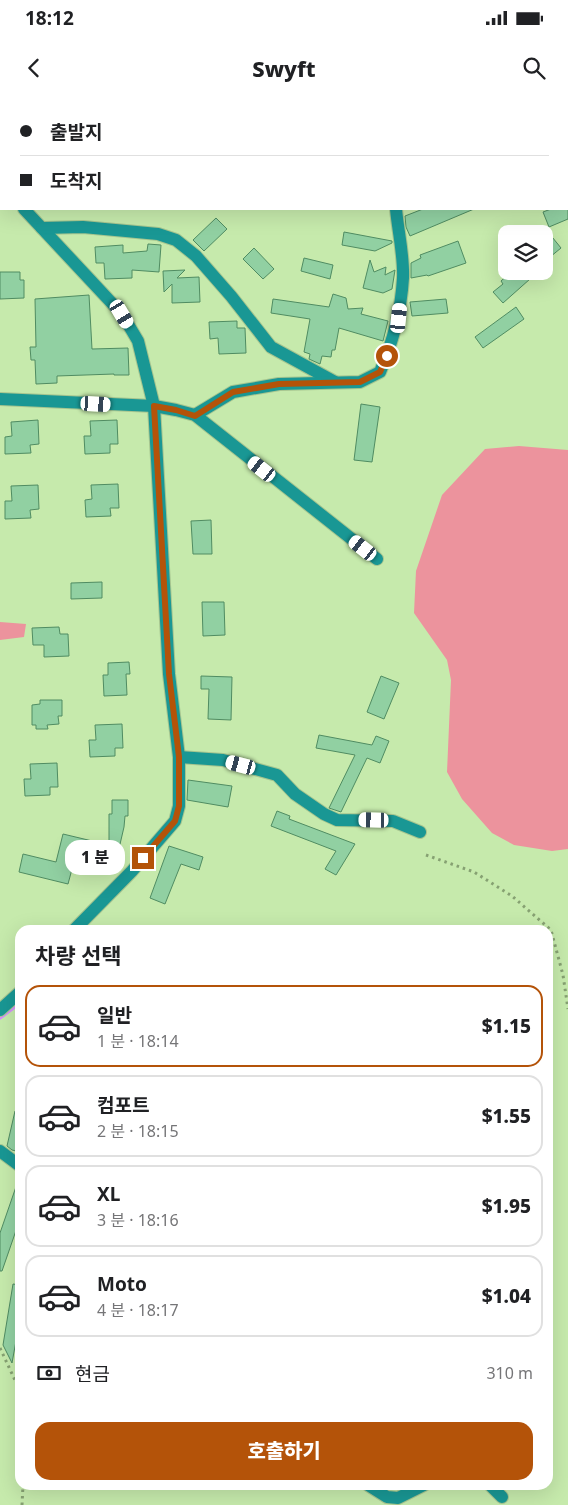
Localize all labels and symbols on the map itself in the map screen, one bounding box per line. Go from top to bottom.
car [107,297,136,331]
car [389,302,408,334]
route start [376,345,398,367]
car [80,396,111,412]
car [245,454,278,484]
car [346,533,379,563]
car [224,754,257,776]
car [358,812,389,828]
callout: 1 분 [66,840,126,876]
route end [132,847,154,869]

